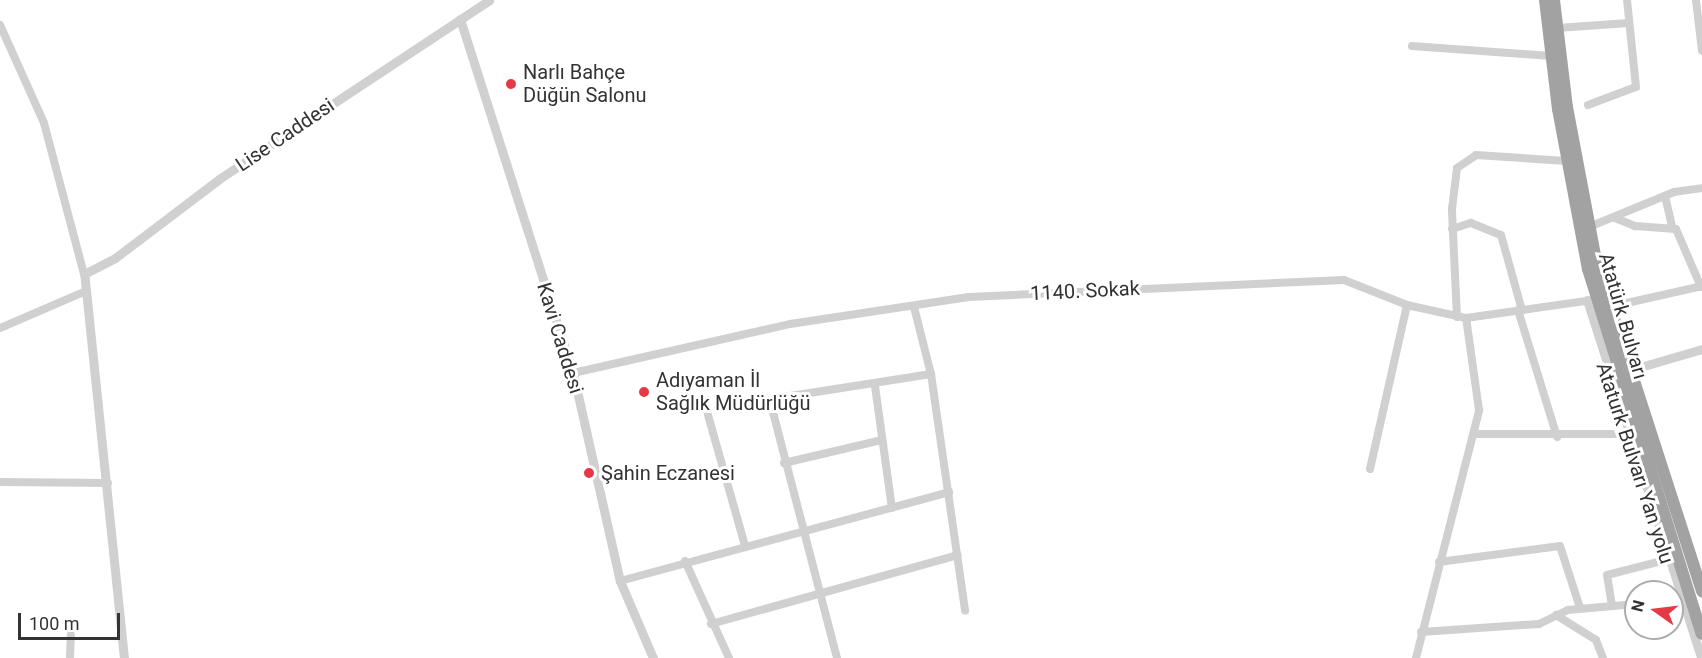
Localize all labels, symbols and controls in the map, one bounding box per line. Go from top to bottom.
place label: Narlı Bahçe Düğün Salonu [523,60,647,107]
marker: Narlı Bahçe Düğün Salonu [504,77,518,91]
street label: Lise Caddesi [231,93,339,177]
street label: Atatürk Bulvarı [1594,250,1652,382]
street label: 1140. Sokak [1030,276,1140,306]
street label: Kavi Caddesi [532,279,588,397]
street label: Ataturk Bulvarı Yan yolu [1591,359,1679,567]
place label: Adıyaman İl Sağlık Müdürlüğü [656,368,811,415]
marker: Adıyaman İl Sağlık Müdürlüğü [637,385,651,399]
place label: Şahin Eczanesi [601,461,735,485]
marker: Şahin Eczanesi [582,466,596,480]
north arrow [1624,580,1684,640]
text: N [1627,598,1649,614]
scale bar [21,601,123,639]
text: 100 m [29,613,80,634]

